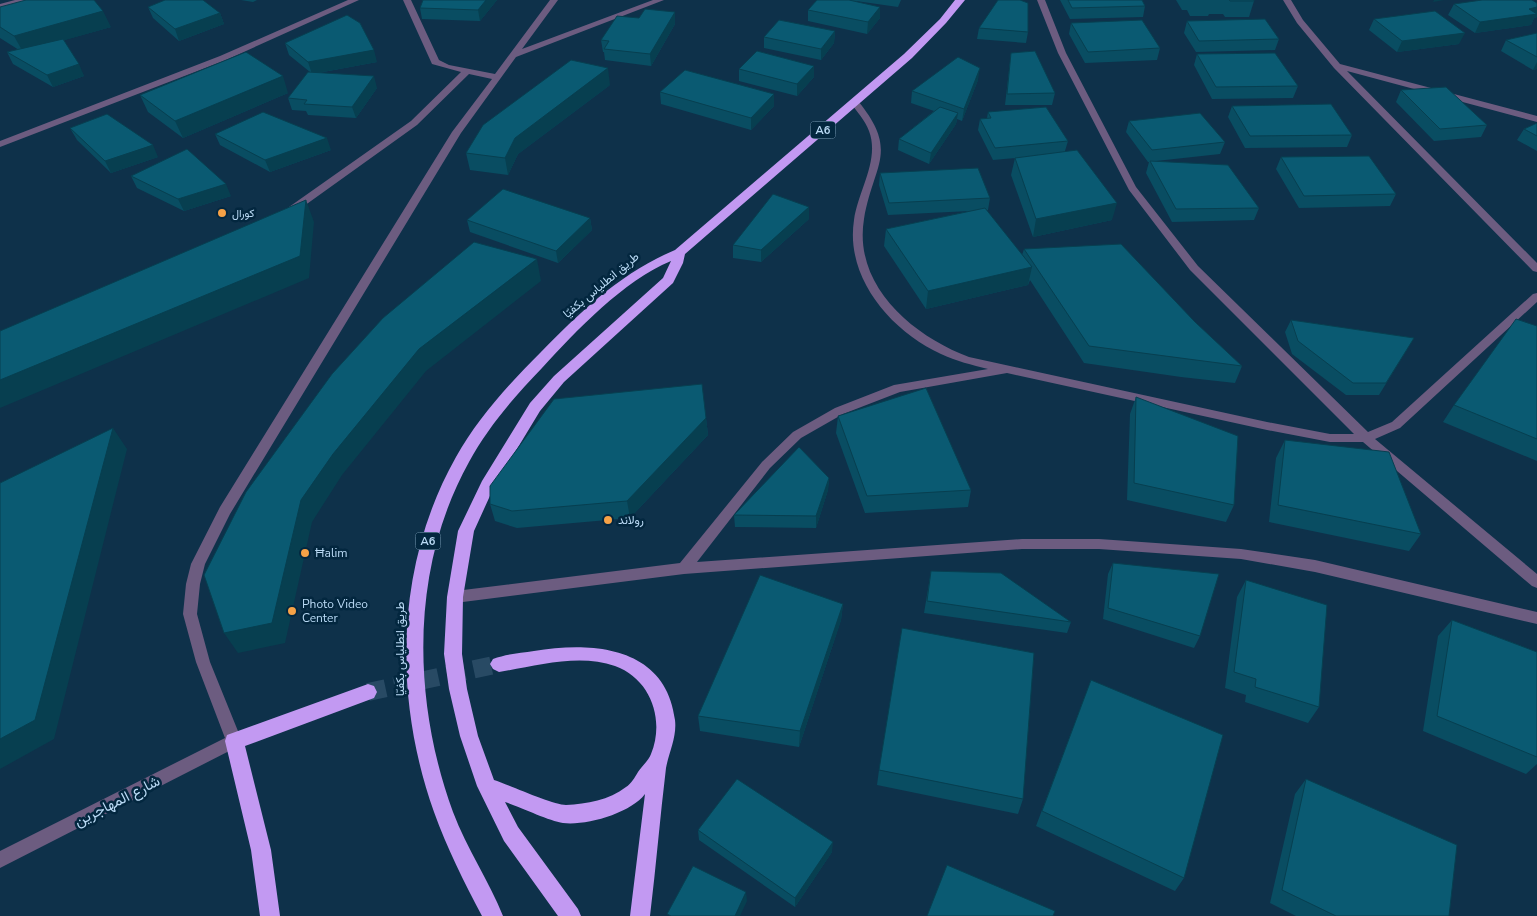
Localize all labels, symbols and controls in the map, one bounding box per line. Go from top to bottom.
road number: A6 [810,122,836,138]
place label: كورال [232,206,254,221]
marker: كورال [216,207,228,219]
street label: طريق انطلياس بكفيّا [560,248,642,322]
place label: رولاند [618,512,644,528]
marker: رولاند [602,514,614,526]
road number: A6 [416,532,440,550]
place label: Ħalim [315,545,348,561]
marker: Ħalim [299,547,311,559]
place label: Photo Video Center [302,596,368,626]
street label: طريق انطلياس بكفيّا [392,602,408,696]
marker: Photo Video Center [286,605,298,617]
street label: شارع المهاجرين [71,771,164,832]

